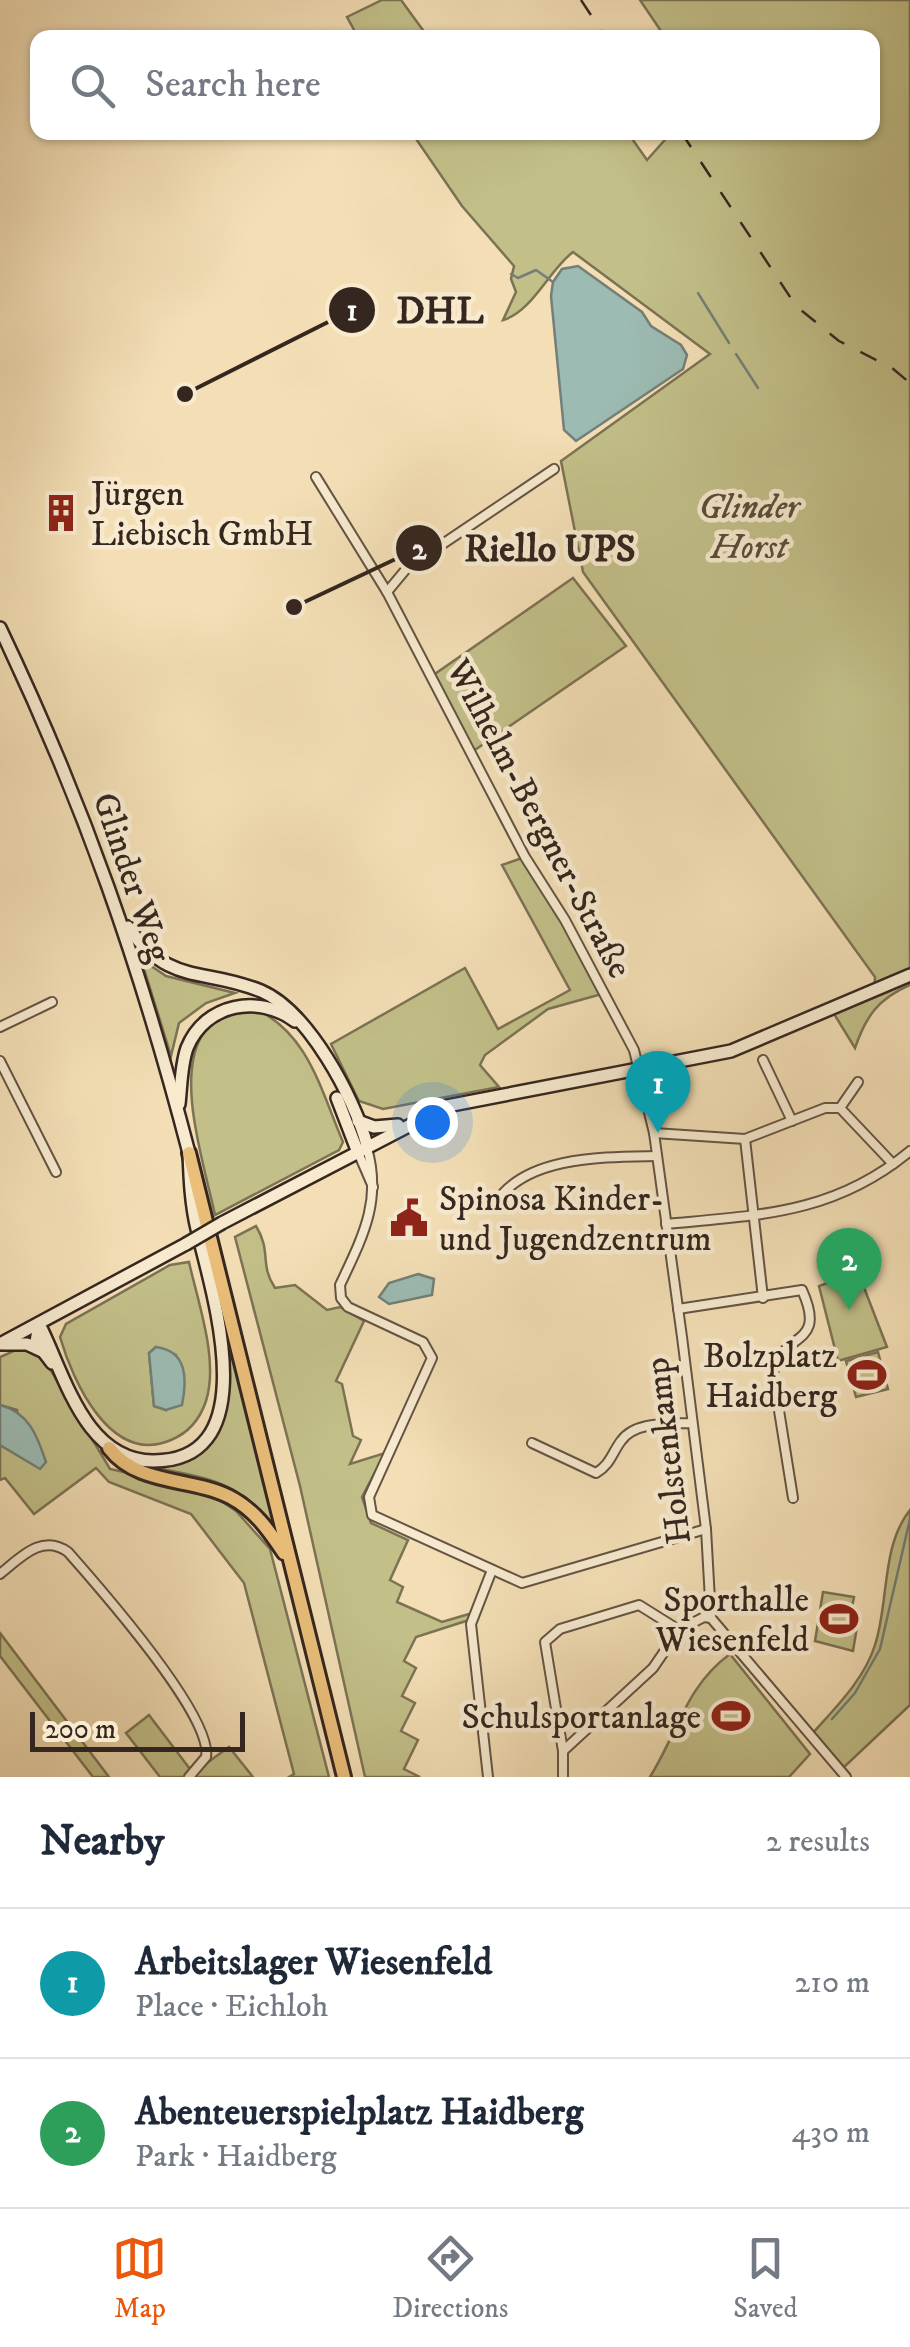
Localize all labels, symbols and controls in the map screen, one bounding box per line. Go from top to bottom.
search box [30,30,880,140]
icon: search [65,58,120,113]
text: Search here [145,61,321,109]
callout: DHL [327,276,504,344]
text: DHL [396,288,484,336]
text: 1 [346,293,358,330]
place label: Jürgen Liebisch GmbH [88,473,314,557]
park label: Glinder Horst [699,486,802,570]
building icon: Jürgen Liebisch GmbH [40,492,82,534]
callout: Riello UPS [394,514,655,582]
text: Riello UPS [464,526,636,574]
text: 2 [412,532,427,569]
street label: Wilhelm-Bergner-Straße [435,651,641,986]
street label: Glinder Weg [82,787,181,969]
pin: 1 [626,1050,690,1133]
your location [407,1097,458,1148]
place label: Spinosa Kinder- und Jugendzentrum [439,1178,712,1262]
public building icon: Spinosa Kinder- und Jugendzentrum [388,1197,430,1239]
pin: 2 [816,1228,882,1310]
place label: Bolzplatz Haidberg [703,1335,838,1419]
sports icon: Bolzplatz Haidberg [846,1354,888,1396]
street label: Holstenkamp [636,1355,702,1547]
place label: Sporthalle Wiesenfeld [654,1579,810,1663]
sports icon: Sporthalle Wiesenfeld [818,1598,860,1640]
sports icon: Schulsportanlage [710,1695,752,1737]
place label: Schulsportanlage [462,1696,701,1740]
scale bar [30,1707,245,1752]
text: 200 m [45,1712,116,1747]
text: Nearby [40,1816,164,1868]
text: 2 results [766,1822,870,1862]
text: Arbeitslager Wiesenfeld [135,1939,492,1987]
text: 1 [67,1963,78,2003]
text: 210 m [795,1963,870,2003]
text: Place · Eichloh [135,1987,328,2027]
text: Abenteuerspielplatz Haidberg [135,2089,583,2137]
text: 2 [65,2113,80,2153]
text: 430 m [792,2113,870,2153]
text: Park · Haidberg [135,2137,337,2177]
tab: Map [112,2231,167,2326]
tab: Directions [392,2231,508,2326]
tab: Saved [733,2231,798,2326]

